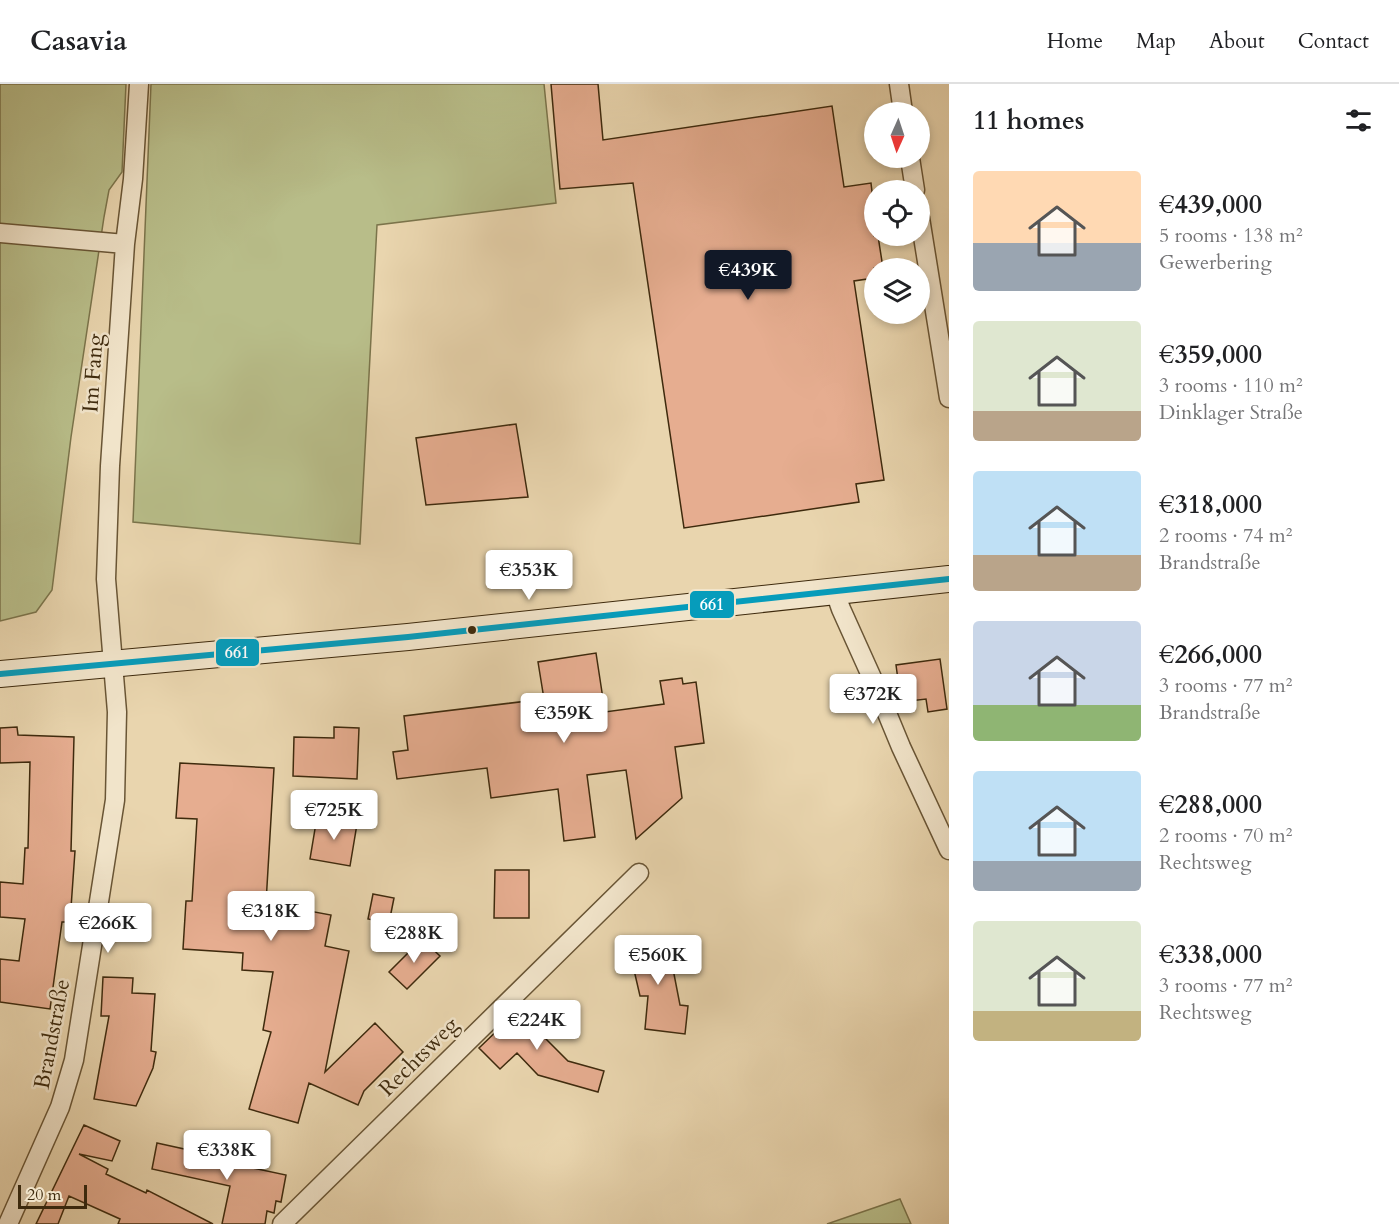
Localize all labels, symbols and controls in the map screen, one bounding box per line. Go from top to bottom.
text: Casavia [30,22,127,60]
text: Home [1047,27,1103,56]
text: Map [1136,27,1176,56]
text: About [1209,27,1265,56]
text: Contact [1298,27,1369,56]
north arrow [864,102,930,168]
map controls [864,102,930,324]
text: 11 homes [973,103,1084,138]
icon: filters [1342,104,1375,137]
button: locate [864,180,930,246]
text: €439,000 [1159,187,1262,222]
icon: home [1021,195,1093,267]
text: 5 rooms · 138 m² [1159,222,1303,249]
text: Gewerbering [1159,249,1272,276]
pin: €439K [706,250,790,301]
text: €439K [719,256,777,283]
button: layers [864,258,930,324]
street label: Im Fang [75,332,111,413]
text: €359,000 [1159,337,1262,372]
icon: home [1021,345,1093,417]
text: 3 rooms · 110 m² [1159,372,1303,399]
text: Dinklager Straße [1159,399,1303,426]
text: €318,000 [1159,487,1262,522]
icon: home [1021,495,1093,567]
text: 2 rooms · 74 m² [1159,522,1292,549]
text: Brandstraße [1159,549,1260,576]
pin: €353K [487,550,571,601]
text: €353K [500,556,558,583]
line badge: 661 [689,590,735,619]
text: 661 [700,594,724,616]
unlabelled marker [466,624,478,636]
text: €266,000 [1159,637,1262,672]
line badge: 661 [215,638,260,667]
text: 661 [225,642,249,664]
icon: home [1021,645,1093,717]
text: 3 rooms · 77 m² [1159,672,1292,699]
pin: €372K [831,674,915,725]
text: €372K [844,680,902,707]
pin: €359K [522,693,606,744]
text: €359K [535,699,593,726]
text: Brandstraße [1159,699,1260,726]
text: €288,000 [1159,787,1262,822]
pin: €725K [292,790,376,841]
icon: home [1021,795,1093,867]
text: €725K [305,796,363,823]
text: 2 rooms · 70 m² [1159,822,1292,849]
text: Rechtsweg [1159,849,1251,876]
pin: €318K [229,891,313,942]
text: €318K [242,897,300,924]
pin: €266K [66,903,150,954]
text: €266K [79,909,137,936]
pin: €288K [372,913,456,964]
text: €288K [385,919,443,946]
pin: €560K [616,935,700,986]
text: €338,000 [1159,937,1262,972]
text: €560K [629,941,687,968]
icon: home [1021,945,1093,1017]
text: 3 rooms · 77 m² [1159,972,1292,999]
street label: Brandstraße [27,977,77,1092]
text: Rechtsweg [1159,999,1251,1026]
pin: €224K [495,1000,579,1051]
text: €224K [508,1006,566,1033]
street label: Rechtsweg [372,1010,466,1103]
pin: €338K [185,1130,269,1181]
text: €338K [198,1136,256,1163]
scale bar [18,1182,87,1210]
text: 20 m [27,1184,61,1206]

